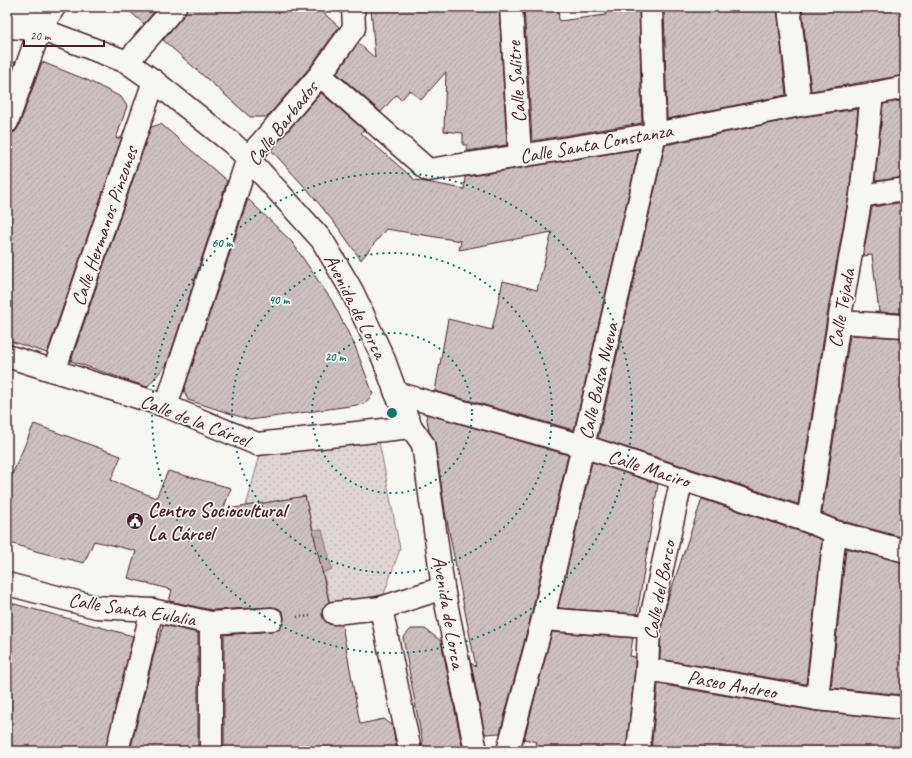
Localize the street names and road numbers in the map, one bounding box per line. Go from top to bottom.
street label: Calle Salitre [501,39,532,124]
street label: Calle Barbados [241,74,325,171]
street label: Calle Santa Constanza [518,118,676,169]
street label: Calle Hermanos Pinzones [66,141,144,309]
street label: Avenida de Lorca [318,250,393,364]
street label: Calle Tejada [822,265,861,349]
street label: Calle Balsa Nueva [573,319,624,442]
street label: Calle de la Cárcel [137,388,256,454]
street label: Calle Maciro [605,444,695,494]
street label: Calle del Barco [638,537,682,641]
street label: Avenida de Lorca [426,554,471,672]
street label: Calle Santa Eulalia [67,587,199,632]
street label: Paseo Andreo [685,664,780,705]

